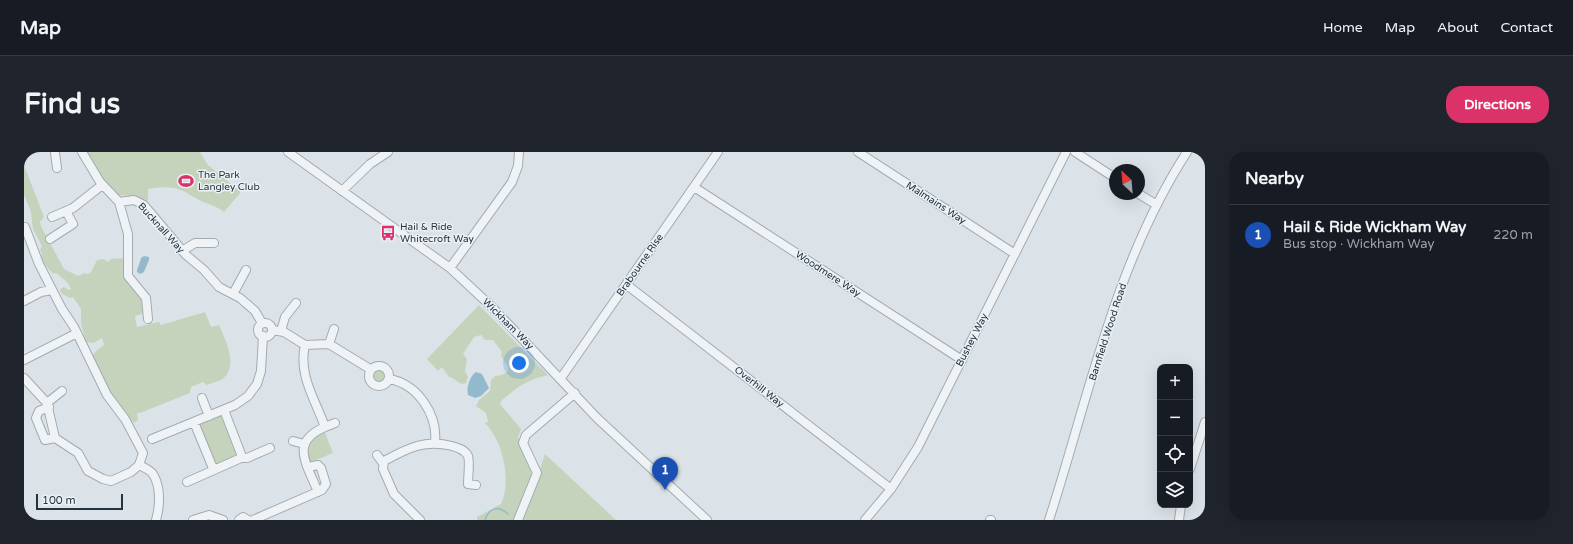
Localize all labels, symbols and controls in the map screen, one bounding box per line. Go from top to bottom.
text: Map [20,17,61,39]
text: Home [1323,19,1363,36]
text: Map [1385,19,1415,36]
text: About [1437,19,1479,36]
text: Contact [1501,19,1553,36]
button: Directions [1446,86,1549,123]
text: Find us [24,87,120,121]
north arrow [1109,164,1145,200]
text: Nearby [1245,168,1304,189]
place label: The Park Langley Club [198,169,260,193]
sports icon: The Park Langley Club [177,172,195,190]
street label: Malmains Way [904,179,969,227]
street label: Bucknall Way [135,200,187,256]
text: Hail & Ride Wickham Way [1283,218,1466,236]
place label: Hail & Ride Whitecroft Way [400,221,475,245]
bus stop icon: Hail & Ride Whitecroft Way [379,224,397,242]
text: 1 [1254,227,1262,243]
text: 220 m [1493,227,1533,243]
street label: Brabourne Rise [614,231,666,298]
text: Bus stop · Wickham Way [1283,236,1434,252]
street label: Woodmere Way [793,248,863,300]
street label: Barnfield Wood Road [1087,282,1129,382]
street label: Wickham Way [480,296,537,353]
street label: Bushey Way [953,311,991,369]
your location [509,353,529,373]
street label: Overhill Way [732,364,787,410]
map controls [1157,364,1193,508]
button: + [1157,364,1193,400]
button: − [1157,400,1193,436]
button: locate [1157,436,1193,472]
pin: 1 [652,457,678,490]
button: layers [1157,472,1193,508]
scale bar [36,492,123,511]
text: 100 m [42,494,76,507]

